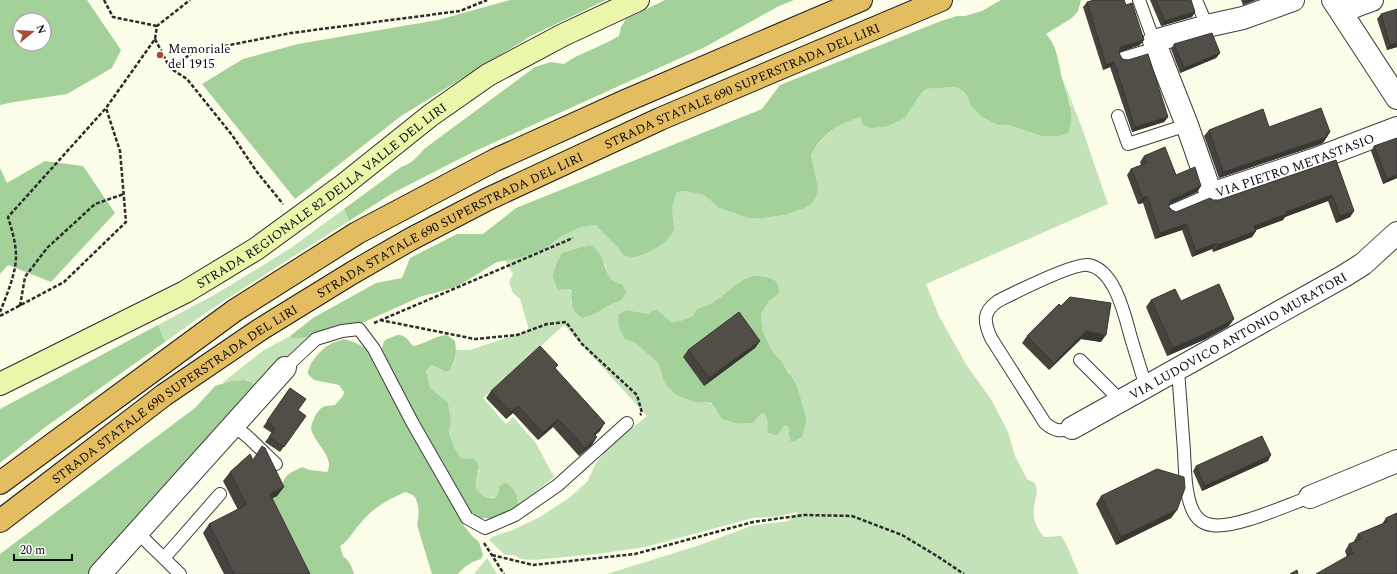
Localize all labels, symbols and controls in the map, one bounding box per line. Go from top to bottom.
north arrow [12,12,52,52]
street label: STRADA STATALE 690 SUPERSTRADA DEL LIRI [601,18,883,155]
text: N [32,22,51,36]
place label: Memoriale del 1915 [168,39,231,74]
marker: Memoriale del 1915 [155,50,165,60]
street label: STRADA REGIONALE 82 DELLA VALLE DEL LIRI [193,98,451,294]
street label: VIA PIETRO METASTASIO [1213,129,1377,203]
street label: STRADA STATALE 690 SUPERSTRADA DEL LIRI [313,147,586,303]
street label: VIA LUDOVICO ANTONIO MURATORI [1126,267,1351,405]
street label: STRADA STATALE 690 SUPERSTRADA DEL LIRI [47,300,302,489]
scale bar [14,536,72,562]
text: 20 m [20,541,45,560]

